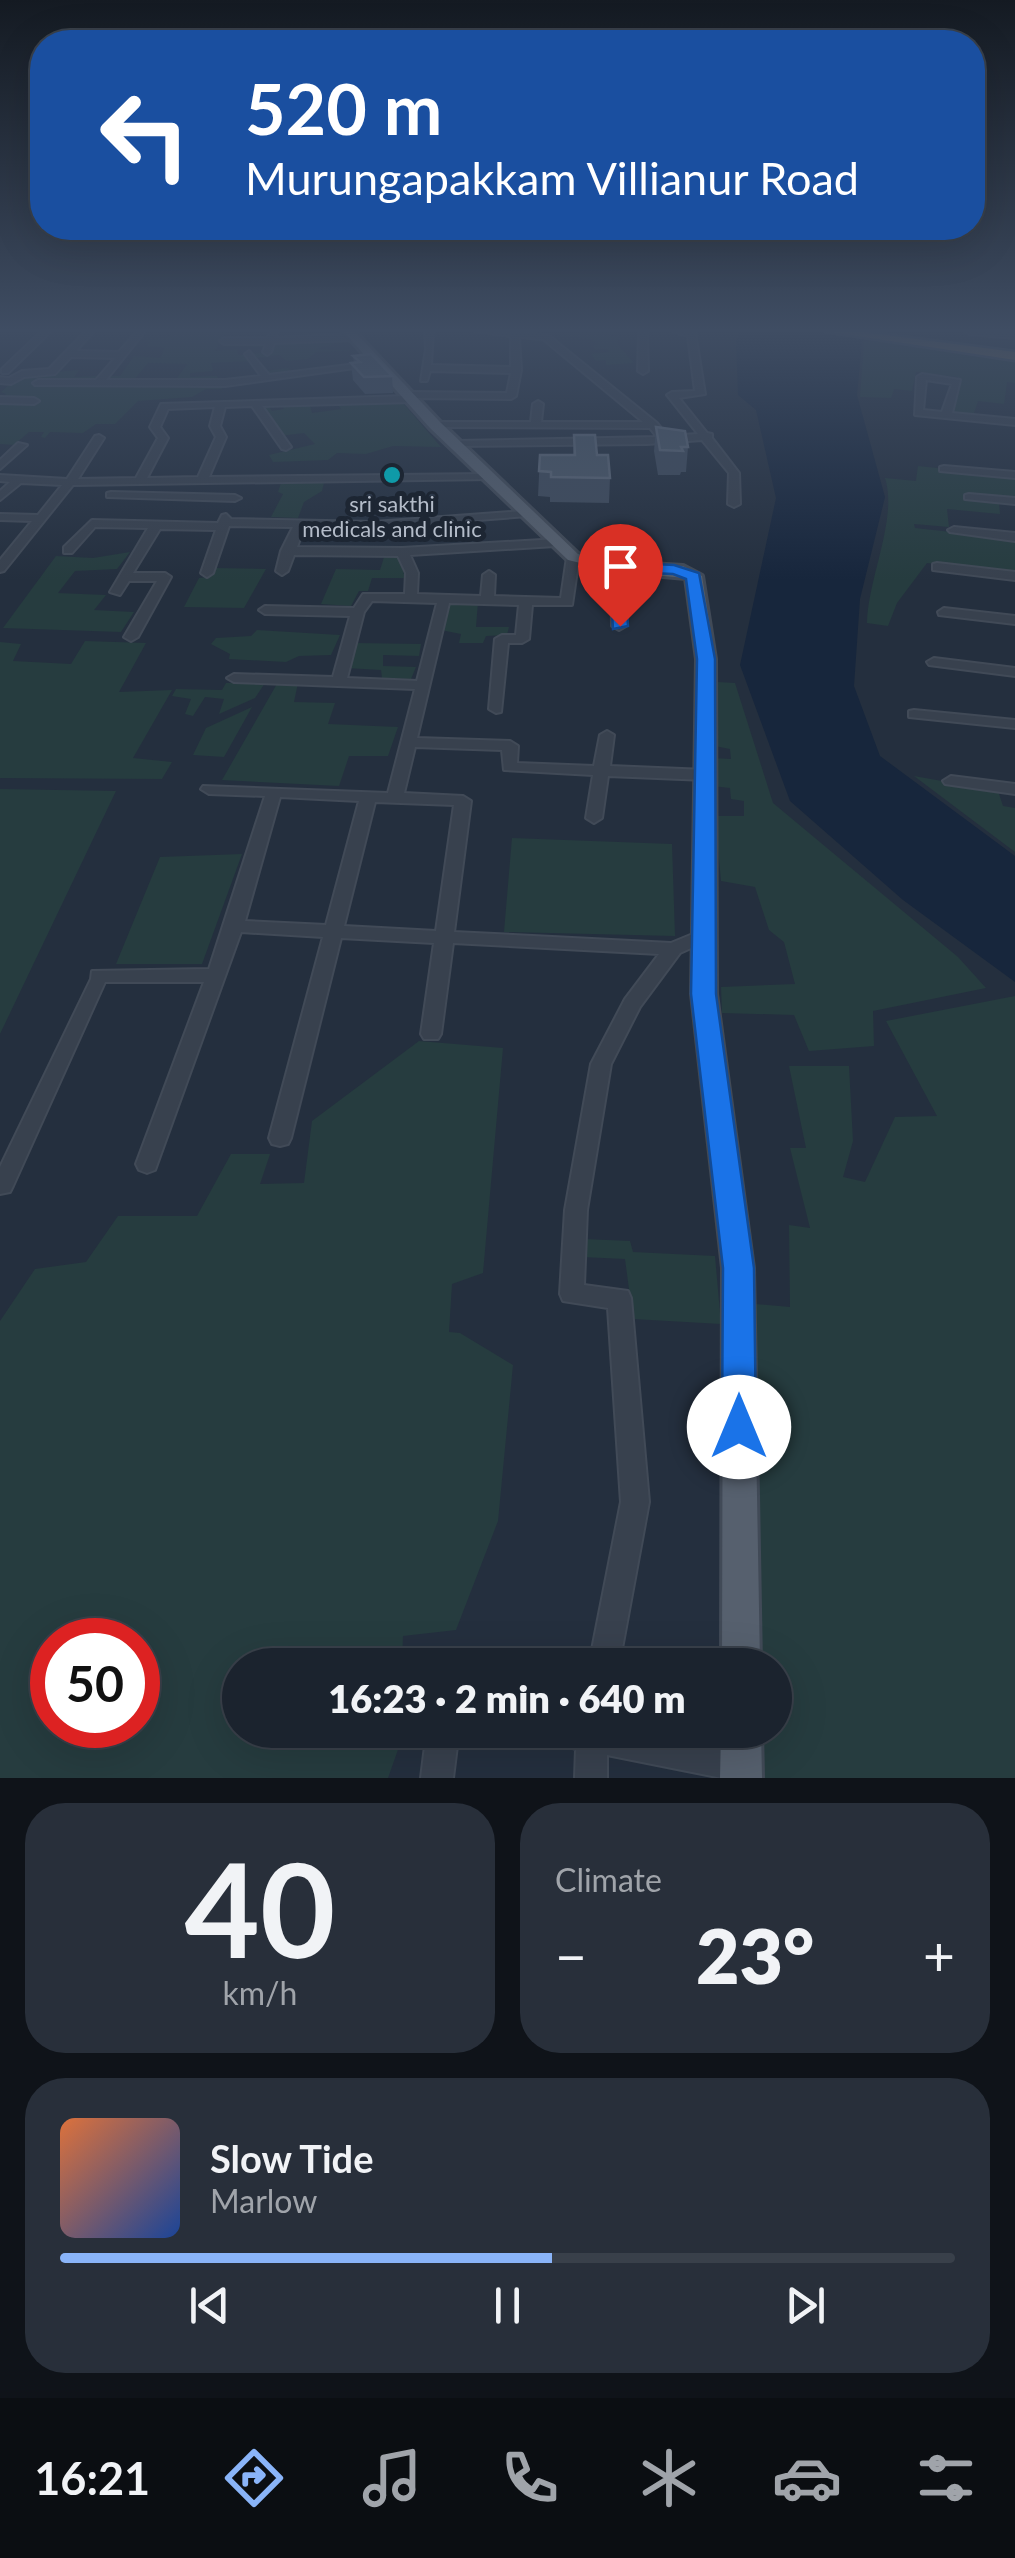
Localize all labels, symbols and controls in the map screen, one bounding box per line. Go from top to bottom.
text: 520 m [245,66,442,150]
icon: left [80,70,210,200]
text: Murungapakkam Villianur Road [245,151,859,205]
marker: sri sakthi medicals and clinic [381,464,403,486]
place label: sri sakthi medicals and clinic [302,490,482,542]
pin [578,524,663,627]
icon: arrive [593,539,648,594]
position arrow [687,1375,791,1479]
speed limit sign: 50 [30,1618,160,1748]
text: 16:23 · 2 min · 640 m [328,1675,686,1721]
text: 40 [185,1830,335,1986]
text: Climate [555,1860,662,1899]
text: 23° [696,1910,814,2000]
text: − [555,1922,587,1988]
text: + [923,1922,955,1988]
text: km/h [223,1973,297,2012]
text: Slow Tide [210,2135,373,2181]
text: Marlow [210,2181,317,2220]
icon: previous [182,2278,237,2333]
icon: pause [480,2278,535,2333]
icon: next [778,2278,833,2333]
icon: directions [219,2443,289,2513]
icon: music [357,2443,427,2513]
icon: phone [495,2443,565,2513]
icon: climate [634,2443,704,2513]
icon: car [772,2443,842,2513]
icon: filters [911,2443,981,2513]
text: 16:21 [34,2451,150,2505]

